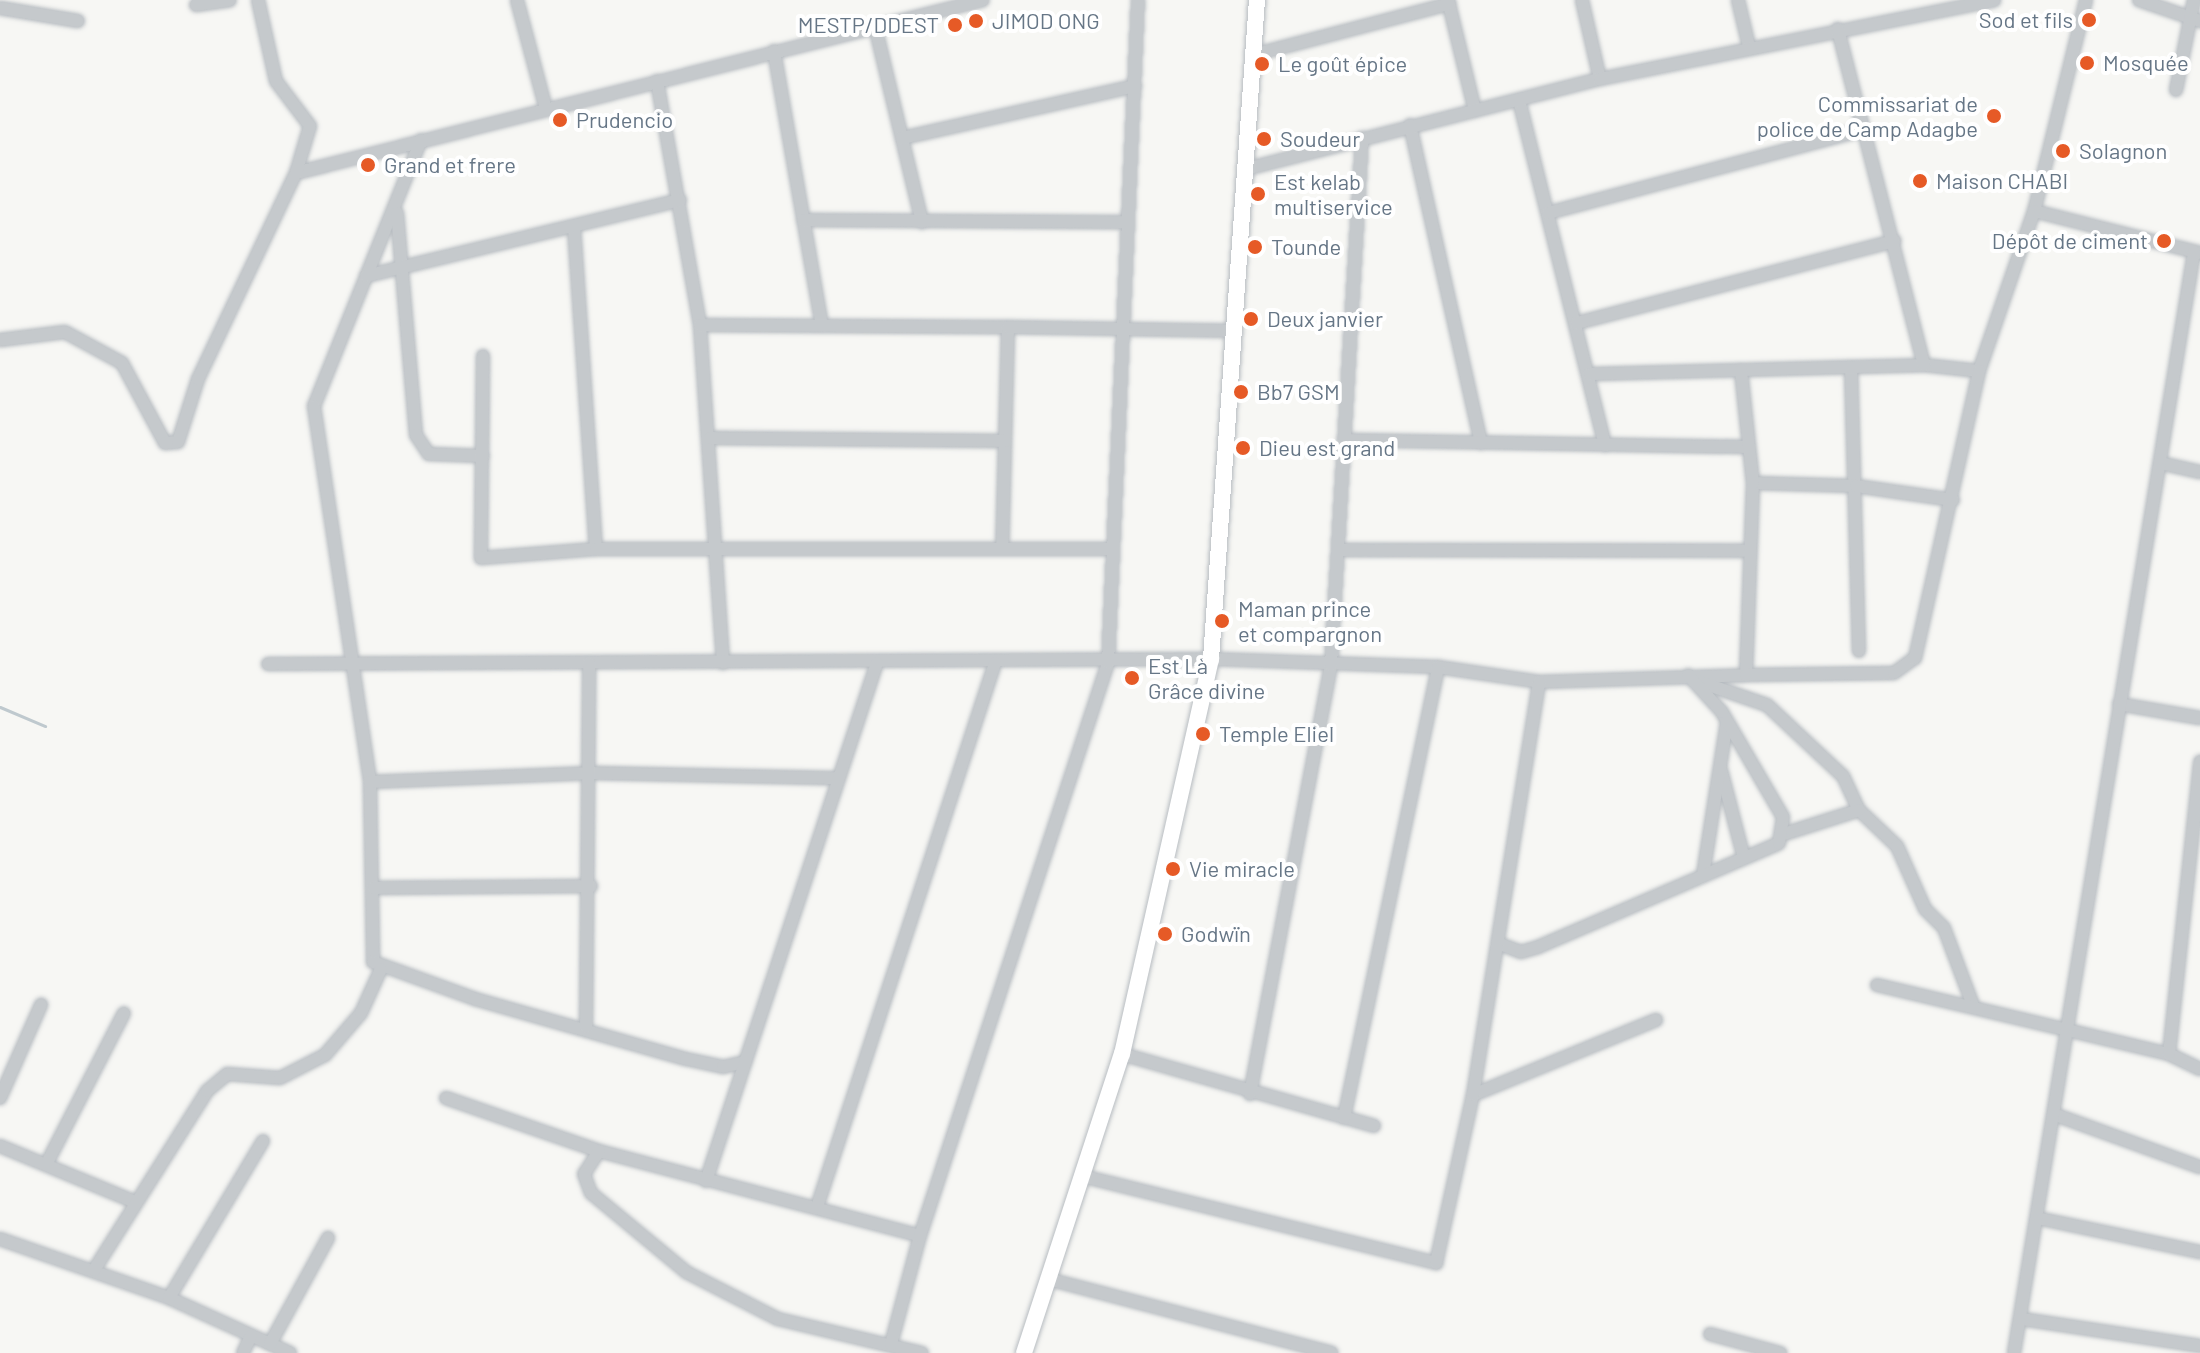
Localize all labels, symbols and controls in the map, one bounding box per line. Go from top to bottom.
place label: Sod et fils [1979,7,2073,33]
place label: JIMOD ONG [992,8,1100,34]
marker: Sod et fils [2080,11,2098,29]
place label: MESTP/DDEST [798,12,939,38]
marker: JIMOD ONG [967,12,985,30]
marker: MESTP/DDEST [946,16,964,34]
place label: Mosquée [2103,50,2189,76]
place label: Le goût épice [1278,51,1407,77]
marker: Mosquée [2078,54,2096,72]
marker: Le goût épice [1253,55,1271,73]
place label: Commissariat de police de Camp Adagbe [1757,90,1978,142]
place label: Prudencio [576,107,673,133]
marker: Commissariat de police de Camp Adagbe [1985,107,2003,125]
marker: Prudencio [551,111,569,129]
place label: Soudeur [1280,126,1360,152]
marker: Soudeur [1255,130,1273,148]
place label: Solagnon [2079,138,2167,164]
marker: Solagnon [2054,142,2072,160]
place label: Grand et frere [384,152,516,178]
marker: Grand et frere [359,156,377,174]
place label: Est kelab multiservice [1274,168,1393,220]
place label: Maison CHABI [1936,168,2068,194]
marker: Maison CHABI [1911,172,1929,190]
marker: Est kelab multiservice [1249,185,1267,203]
place label: Dépôt de ciment [1992,228,2148,254]
marker: Dépôt de ciment [2155,232,2173,250]
place label: Tounde [1271,234,1341,260]
marker: Tounde [1246,238,1264,256]
place label: Deux janvier [1267,306,1383,332]
marker: Deux janvier [1242,310,1260,328]
place label: Bb7 GSM [1257,379,1340,405]
marker: Bb7 GSM [1232,383,1250,401]
place label: Dieu est grand [1259,435,1395,461]
marker: Dieu est grand [1234,439,1252,457]
place label: Maman prince et compargnon [1238,595,1382,646]
marker: Maman prince et compargnon [1213,612,1231,630]
place label: Est Là Grâce divine [1148,652,1265,704]
marker: Est Là Grâce divine [1123,669,1141,687]
place label: Temple Eliel [1219,721,1334,747]
marker: Temple Eliel [1194,725,1212,743]
place label: Vie miracle [1189,856,1295,882]
marker: Vie miracle [1164,860,1182,878]
place label: Godwïn [1181,921,1251,947]
marker: Godwïn [1156,925,1174,943]

